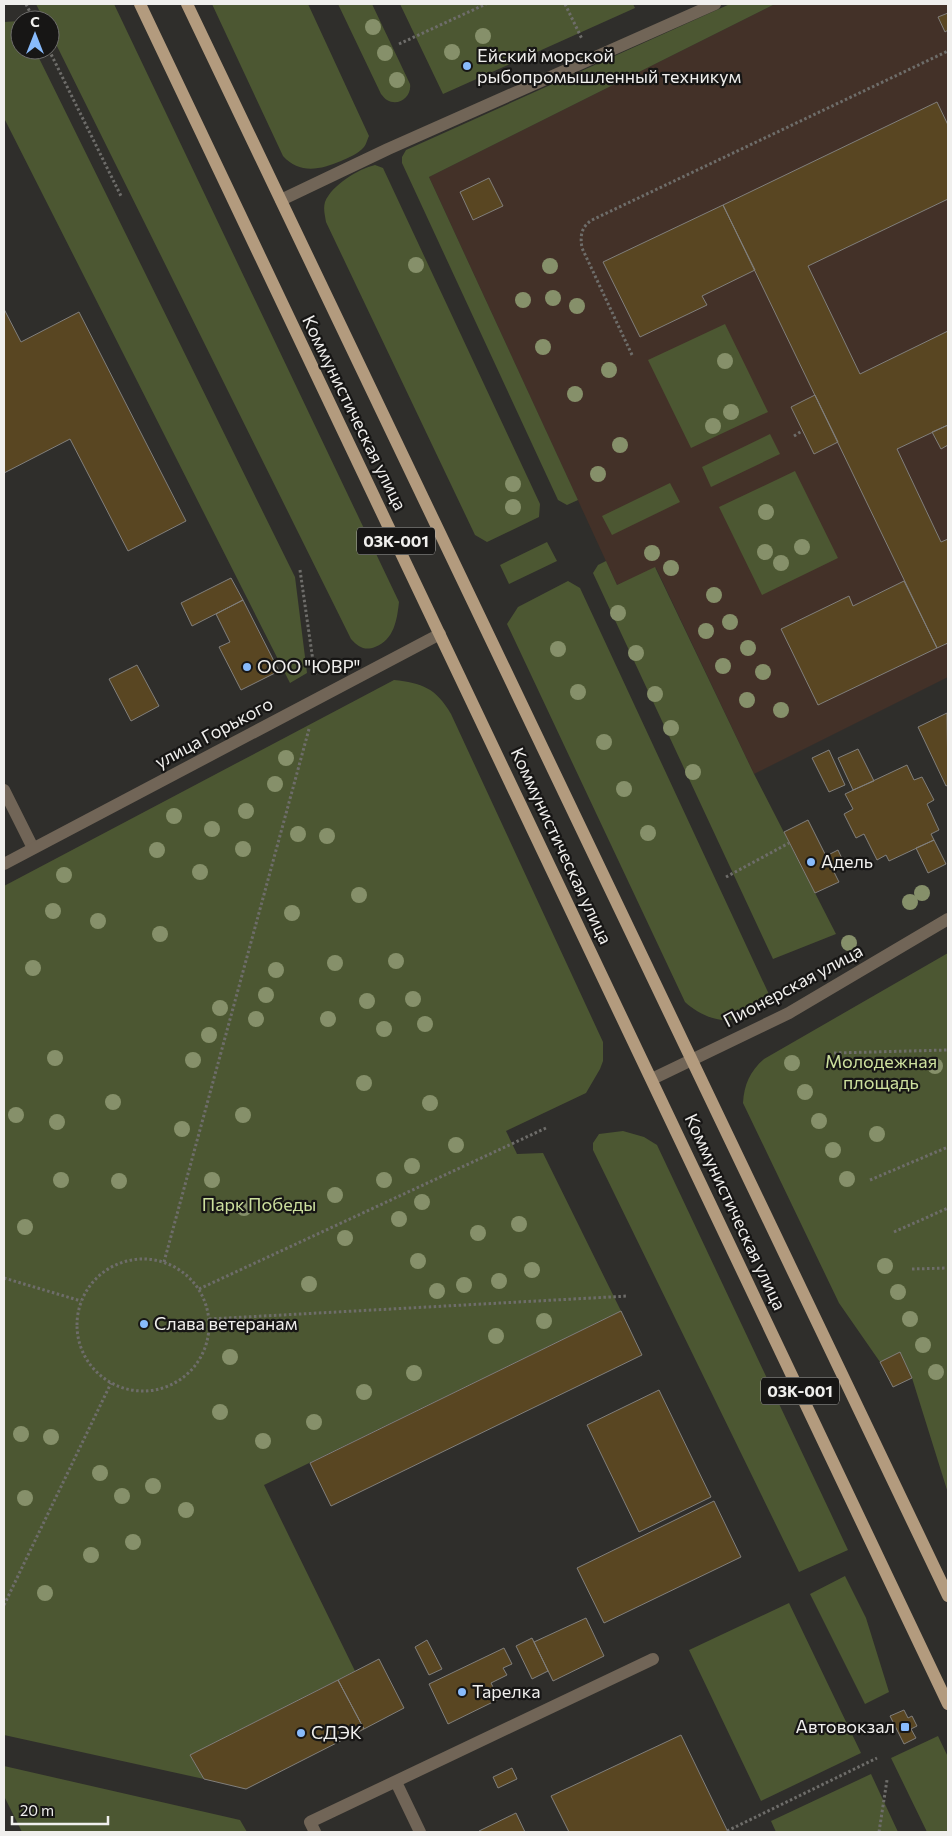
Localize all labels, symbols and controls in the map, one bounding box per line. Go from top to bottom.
north arrow [10,10,60,60]
text: С [30,13,40,30]
place label: Ейский морской рыбопромышленный техникум [477,44,741,87]
marker: Ейский морской рыбопромышленный техникум [461,60,473,72]
street label: Коммунистическая улица [298,311,412,514]
road number: 03К-001 [357,528,435,554]
place label: ООО "ЮВР" [257,655,360,677]
marker: ООО "ЮВР" [241,661,253,673]
street label: улица Горького [151,692,276,772]
street label: Коммунистическая улица [507,744,617,947]
place label: Адель [821,850,873,872]
marker: Адель [805,856,817,868]
street label: Пионерская улица [719,939,866,1031]
park label: Молодежная площадь [825,1050,937,1093]
street label: Коммунистическая улица [681,1110,791,1313]
park label: Парк Победы [202,1193,316,1215]
place label: Слава ветеранам [154,1312,298,1334]
marker: Слава ветеранам [138,1318,150,1330]
road number: 03К-001 [761,1378,839,1404]
place label: Тарелка [472,1680,541,1702]
marker: Тарелка [456,1686,468,1698]
place label: Автовокзал [796,1715,895,1737]
place label: СДЭК [311,1721,362,1743]
marker: Автовокзал [899,1721,911,1733]
marker: СДЭК [295,1727,307,1739]
scale bar [12,1794,109,1826]
text: 20 m [20,1801,54,1819]

